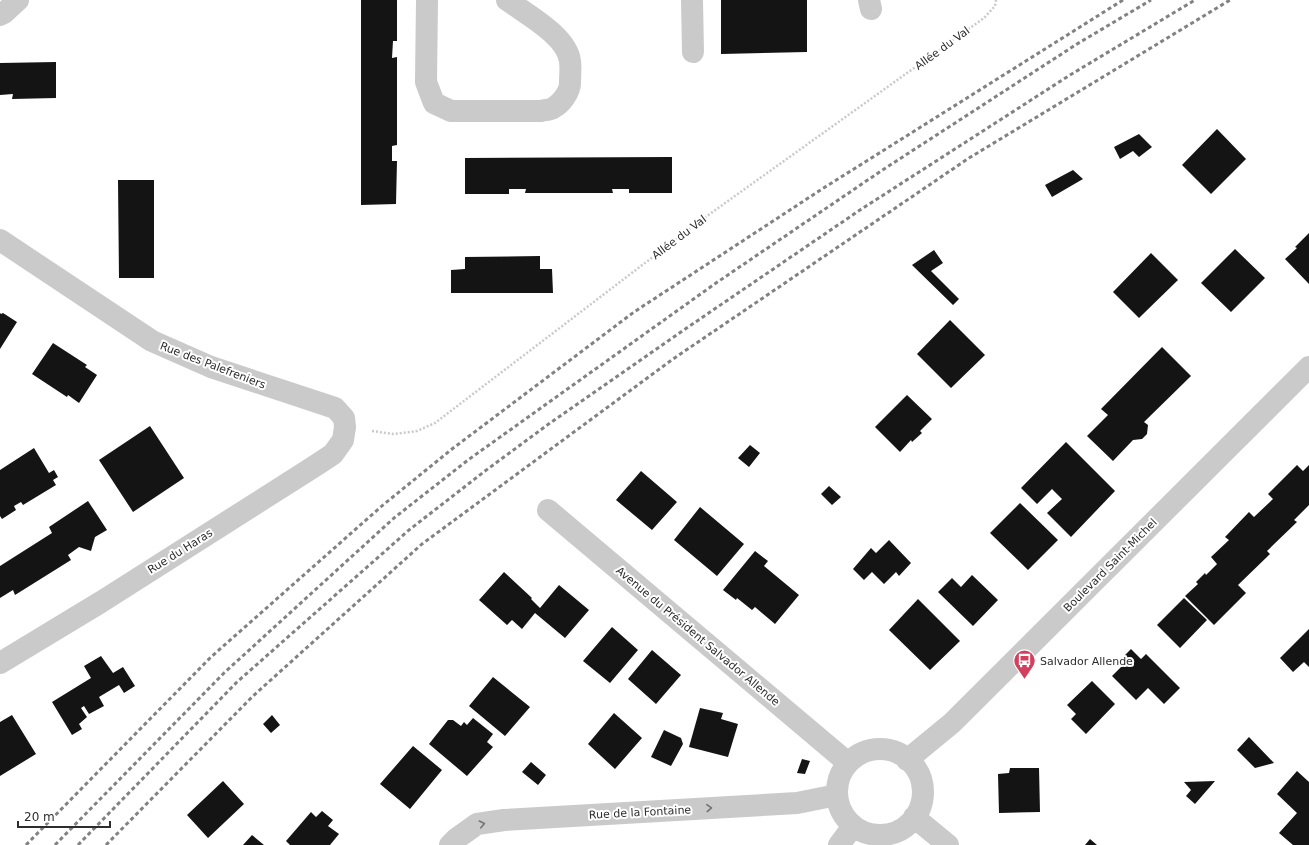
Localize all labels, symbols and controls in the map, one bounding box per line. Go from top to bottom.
street label: Allée du Val [912,24,972,73]
street label: Allée du Val [650,213,709,262]
street label: Rue des Palefreniers [158,339,268,392]
street label: Boulevard Saint-Michel [1061,516,1160,615]
street label: Rue du Haras [146,526,215,577]
street label: Avenue du Président Salvador Allende [613,564,782,709]
bus stop icon: Salvador Allende [1012,648,1038,681]
place label: Salvador Allende [1040,655,1133,668]
scale bar [18,803,110,829]
street label: Rue de la Fontaine [589,803,692,822]
one-way arrow [706,804,712,812]
text: 20 m [24,810,55,824]
one-way arrow [479,820,485,828]

